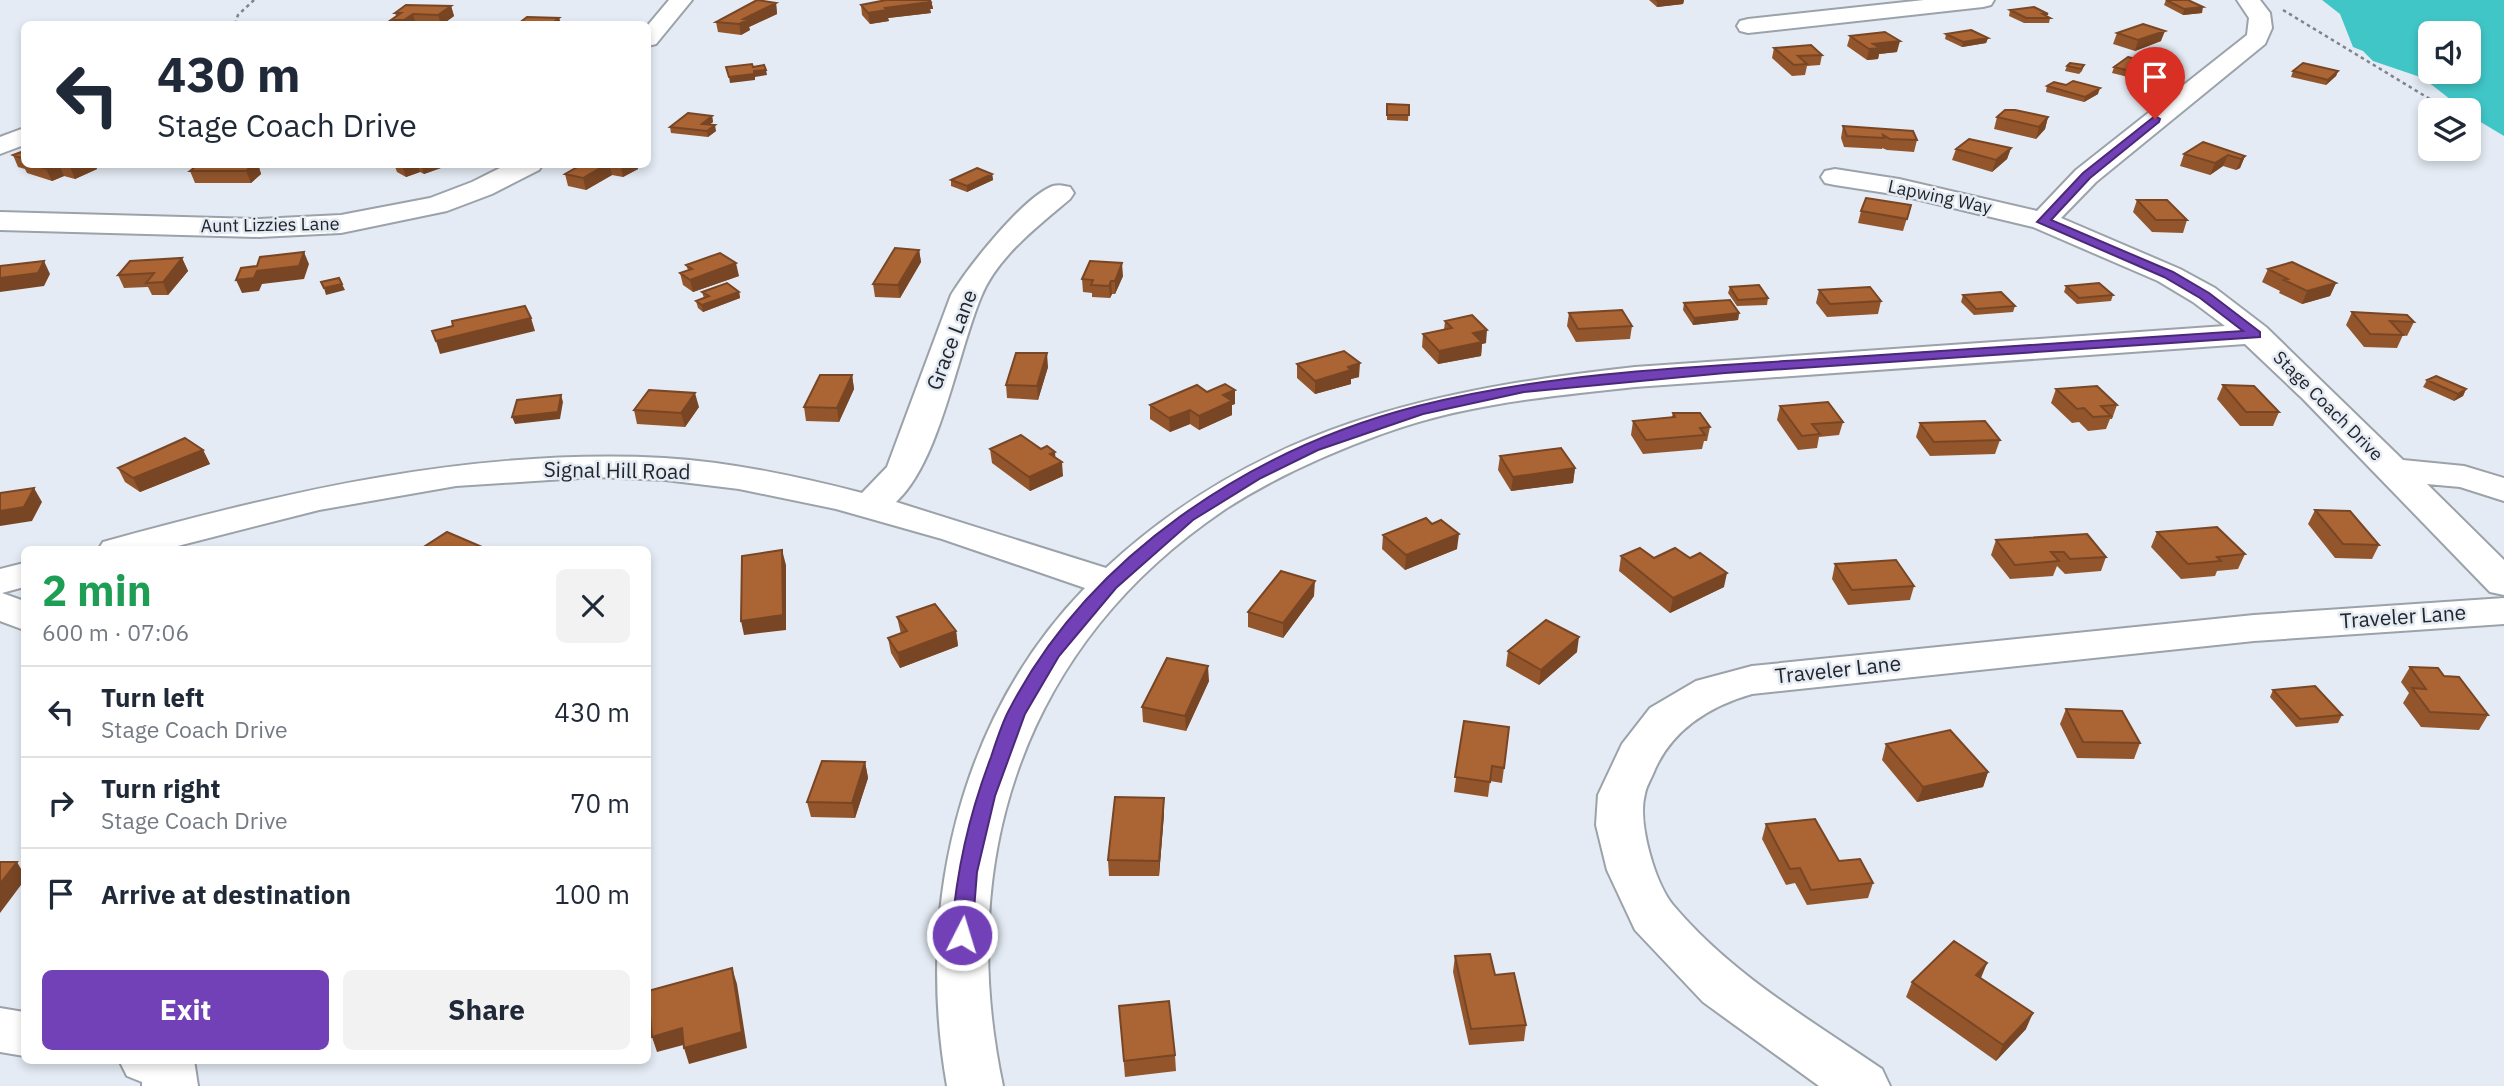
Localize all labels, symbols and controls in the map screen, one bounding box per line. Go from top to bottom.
map controls [2418,21,2481,161]
button: sound [2418,21,2481,84]
text: 430 m [157,42,301,105]
pin [2125,47,2185,119]
icon: left [42,49,133,140]
icon: arrive [2136,58,2174,96]
button: layers [2418,98,2481,161]
text: Stage Coach Drive [157,104,417,146]
street label: Lapwing Way [1886,174,1994,219]
street label: Aunt Lizzies Lane [200,212,340,237]
street label: Grace Lane [919,285,983,394]
street label: Stage Coach Drive [2269,346,2388,466]
street label: Signal Hill Road [543,455,691,485]
text: 2 min [42,563,152,618]
button: close [556,569,630,643]
street label: Traveler Lane [2339,598,2467,634]
text: 600 m · 07:06 [42,617,189,647]
street label: Traveler Lane [1774,648,1902,690]
text: Turn left [101,680,204,714]
icon: left [42,693,80,731]
text: 430 m [554,695,630,729]
text: Stage Coach Drive [101,714,288,744]
text: Turn right [101,771,220,805]
icon: right [42,784,80,822]
text: 70 m [570,786,630,820]
text: Stage Coach Drive [101,805,288,835]
icon: arrive [42,875,80,913]
text: Arrive at destination [101,877,351,911]
text: 100 m [554,877,630,911]
position arrow [925,898,999,972]
button: Exit [42,970,329,1050]
button: Share [343,970,630,1050]

